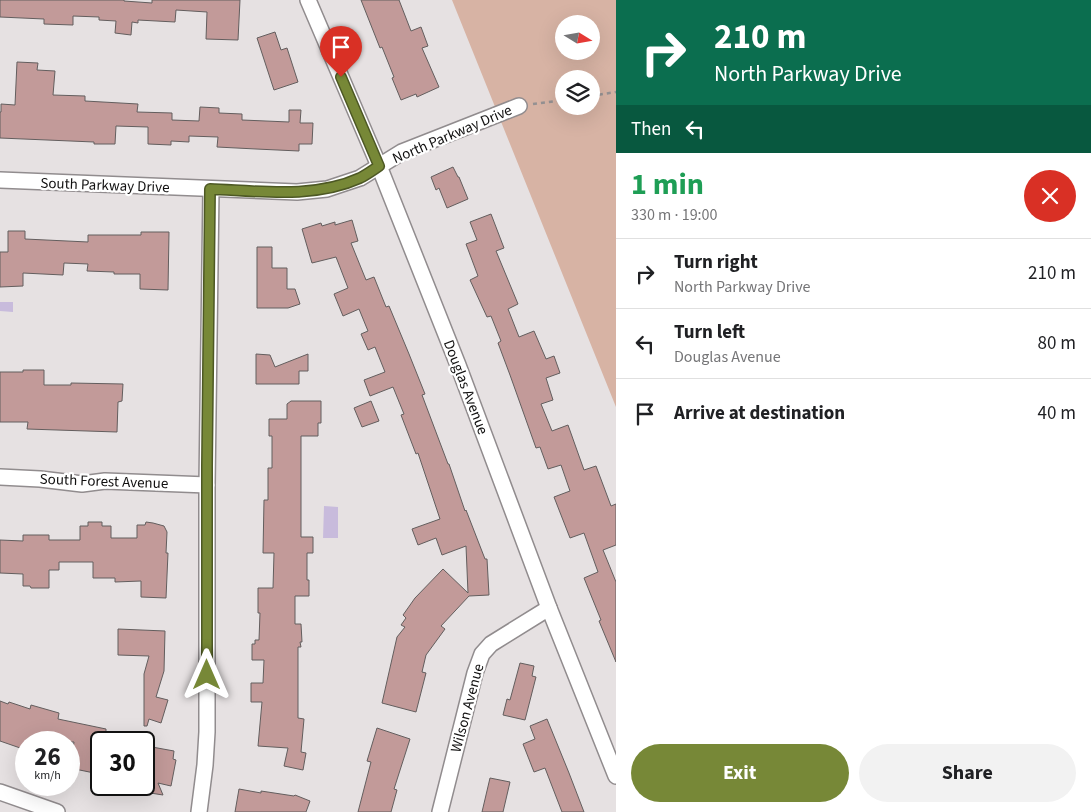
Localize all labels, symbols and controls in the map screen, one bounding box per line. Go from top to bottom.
text: 210 m [714,12,806,62]
north arrow [555,15,600,60]
map controls [555,15,600,115]
icon: right [631,20,696,85]
pin [320,26,362,77]
icon: arrive [327,33,355,61]
text: North Parkway Drive [714,58,902,90]
button: layers [555,70,600,115]
street label: North Parkway Drive [389,100,515,169]
icon: left [681,115,709,143]
text: Then [631,116,671,143]
text: 1 min [631,163,704,206]
button: close [1024,170,1076,222]
street label: South Parkway Drive [40,173,170,198]
text: 330 m · 19:00 [631,204,718,226]
text: Turn right [674,249,758,276]
icon: right [631,260,659,288]
text: 210 m [1028,260,1076,287]
text: North Parkway Drive [674,276,811,298]
text: Turn left [674,319,745,346]
icon: left [631,330,659,358]
text: 80 m [1038,330,1076,357]
street label: Douglas Avenue [438,337,493,438]
text: Douglas Avenue [674,346,781,368]
icon: arrive [631,400,659,428]
text: Arrive at destination [674,400,845,427]
text: 40 m [1038,400,1076,427]
street label: South Forest Avenue [39,469,169,494]
position arrow [180,648,232,700]
street label: Wilson Avenue [446,661,489,755]
speed limit sign: 30 [90,731,155,796]
text: 26 [34,739,61,775]
button: Exit [631,744,849,802]
button: Share [859,744,1076,802]
text: km/h [34,767,61,784]

